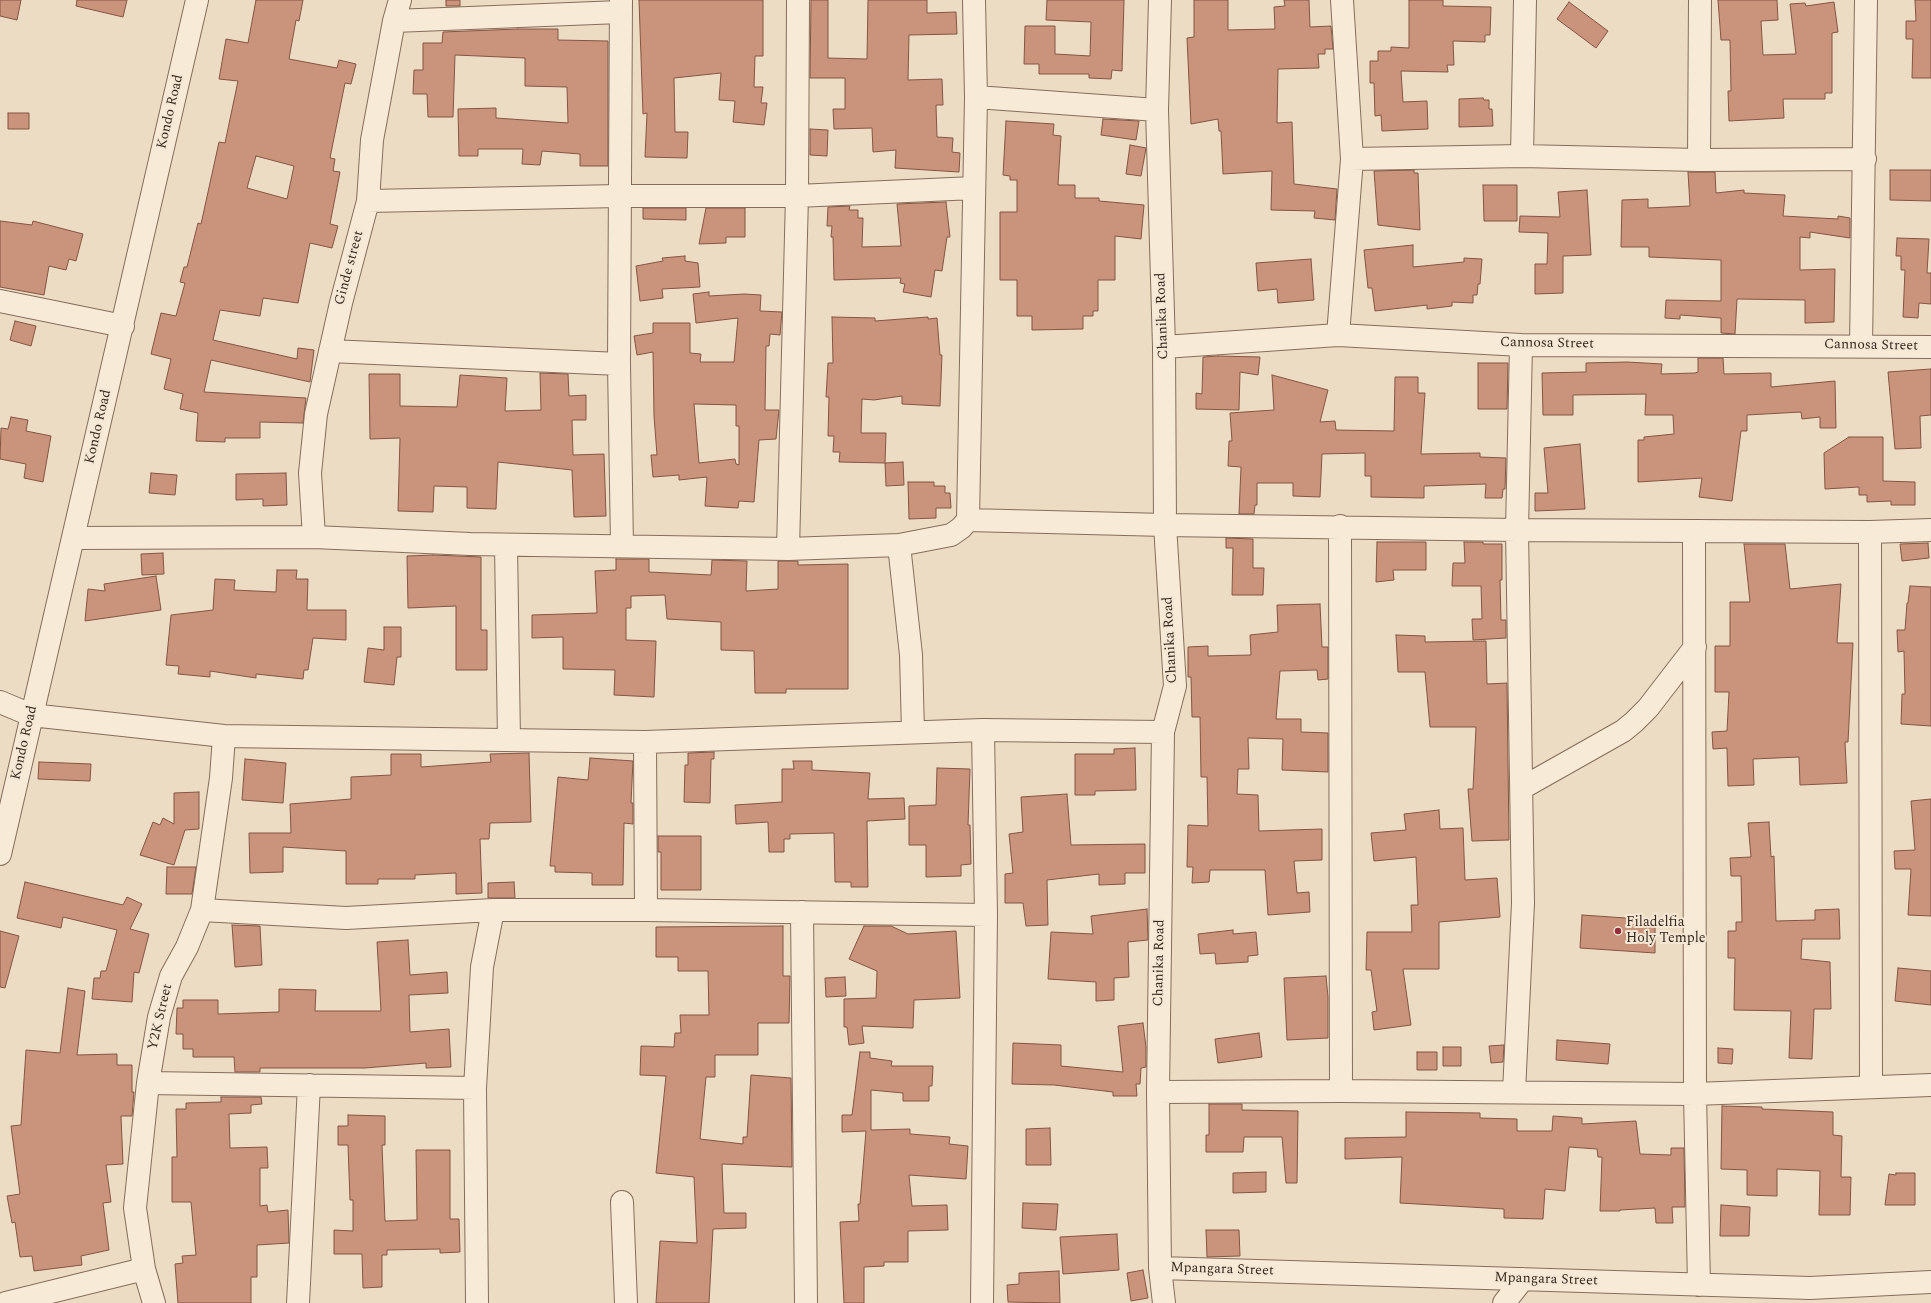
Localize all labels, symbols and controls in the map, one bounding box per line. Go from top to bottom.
street label: Kondo Road [154,73,188,151]
street label: Ginde street [332,229,368,307]
street label: Chanika Road [1153,272,1173,360]
street label: Cannosa Street [1500,335,1594,353]
street label: Cannosa Street [1824,337,1918,355]
street label: Kondo Road [82,388,116,466]
street label: Chanika Road [1160,596,1182,684]
street label: Kondo Road [8,704,42,782]
place label: Filadelfia Holy Temple [1626,915,1706,948]
street label: Chanika Road [1151,919,1169,1007]
marker: Filadelfia Holy Temple [1613,926,1623,936]
street label: Y2K Street [145,982,177,1052]
street label: Mpangara Street [1170,1260,1274,1280]
street label: Mpangara Street [1494,1270,1598,1290]

